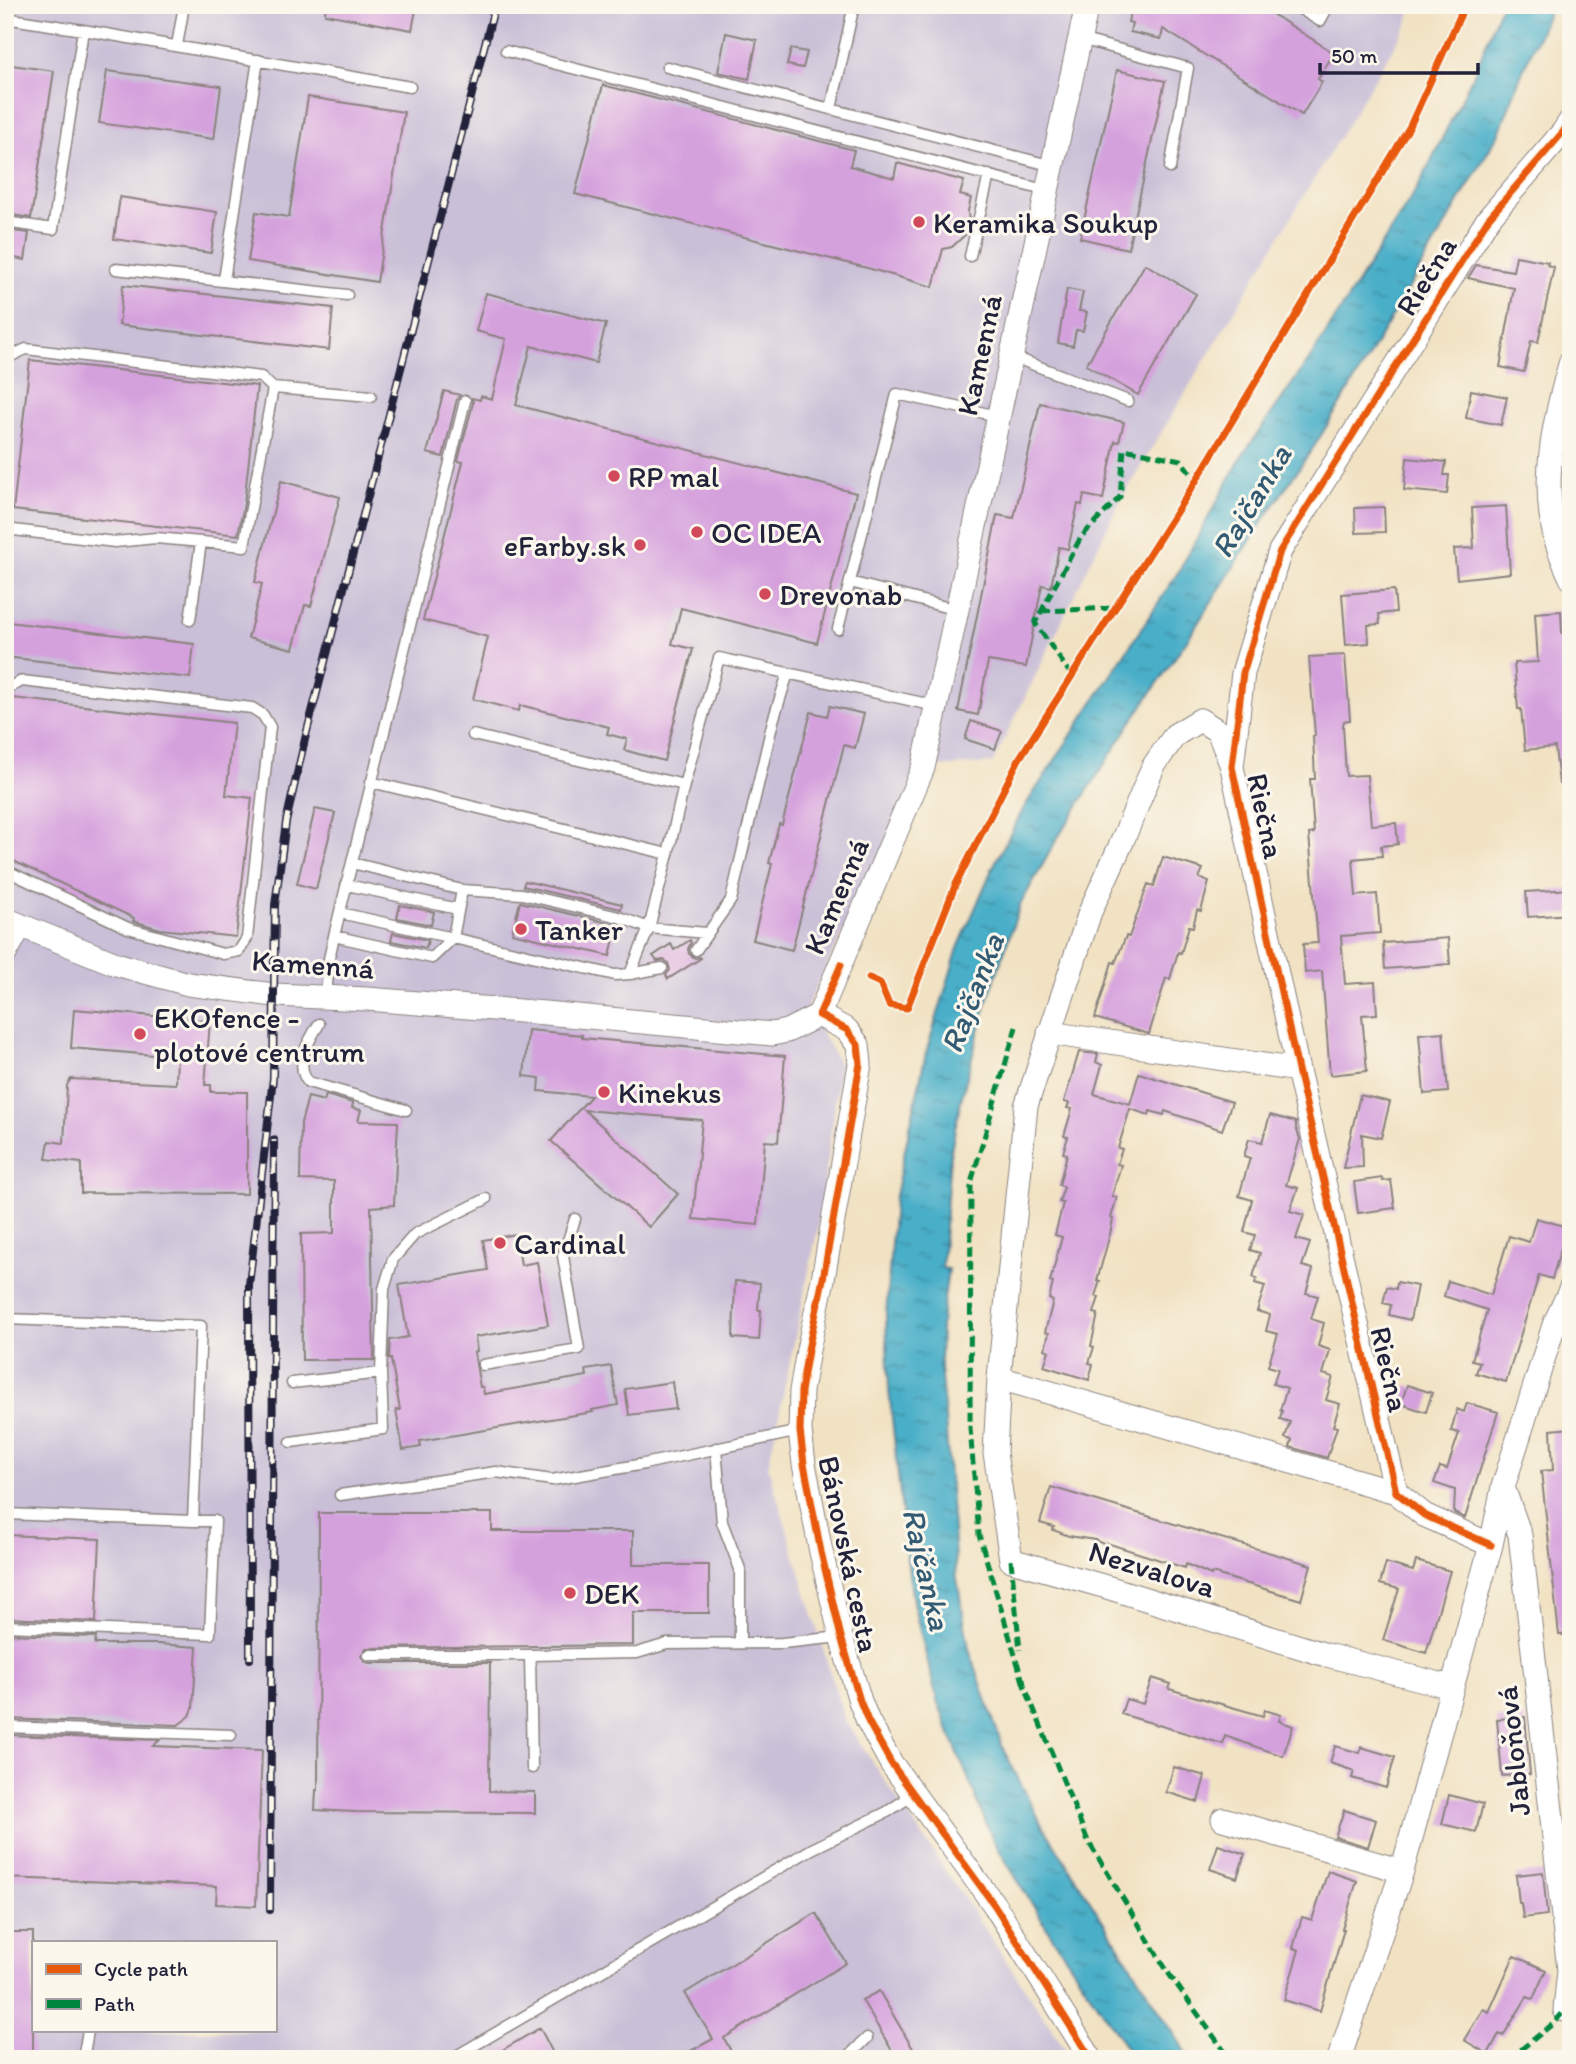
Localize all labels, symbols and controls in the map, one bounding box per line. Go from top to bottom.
scale bar [1320,32,1478,76]
text: 50 m [1331,43,1378,68]
place label: Keramika Soukup [933,204,1158,241]
marker: Keramika Soukup [911,214,927,230]
street label: Riečna [1387,229,1465,323]
street label: Kamenná [948,291,1010,419]
water label: Rajčanka [1203,437,1300,564]
place label: RP mal [628,458,720,495]
marker: RP mal [606,468,622,484]
place label: OC IDEA [711,514,821,551]
marker: OC IDEA [689,524,705,540]
place label: eFarby.sk [504,527,626,564]
marker: eFarby.sk [632,537,648,553]
place label: Drevonab [779,576,902,613]
marker: Drevonab [757,586,773,602]
street label: Riečna [1239,770,1293,863]
street label: Kamenná [795,832,877,960]
place label: Tanker [535,911,623,948]
marker: Tanker [513,921,529,937]
water label: Rajčanka [932,928,1012,1058]
street label: Kamenná [250,941,376,987]
place label: EKOfence - plotové centrum [154,999,365,1070]
marker: EKOfence - plotové centrum [132,1026,148,1042]
place label: Kinekus [618,1074,722,1111]
marker: Kinekus [596,1084,612,1100]
place label: Cardinal [514,1225,626,1262]
marker: Cardinal [492,1235,508,1251]
street label: Riečna [1362,1323,1418,1416]
street label: Bánovská cesta [810,1452,888,1656]
water label: Rajčanka [894,1504,960,1634]
street label: Nezvalova [1084,1532,1220,1606]
place label: DEK [584,1575,639,1612]
marker: DEK [562,1585,578,1601]
street label: Jabloňová [1488,1684,1538,1818]
legend [32,1941,276,2032]
text: Cycle path [94,1956,188,1981]
text: Path [94,1991,135,2016]

